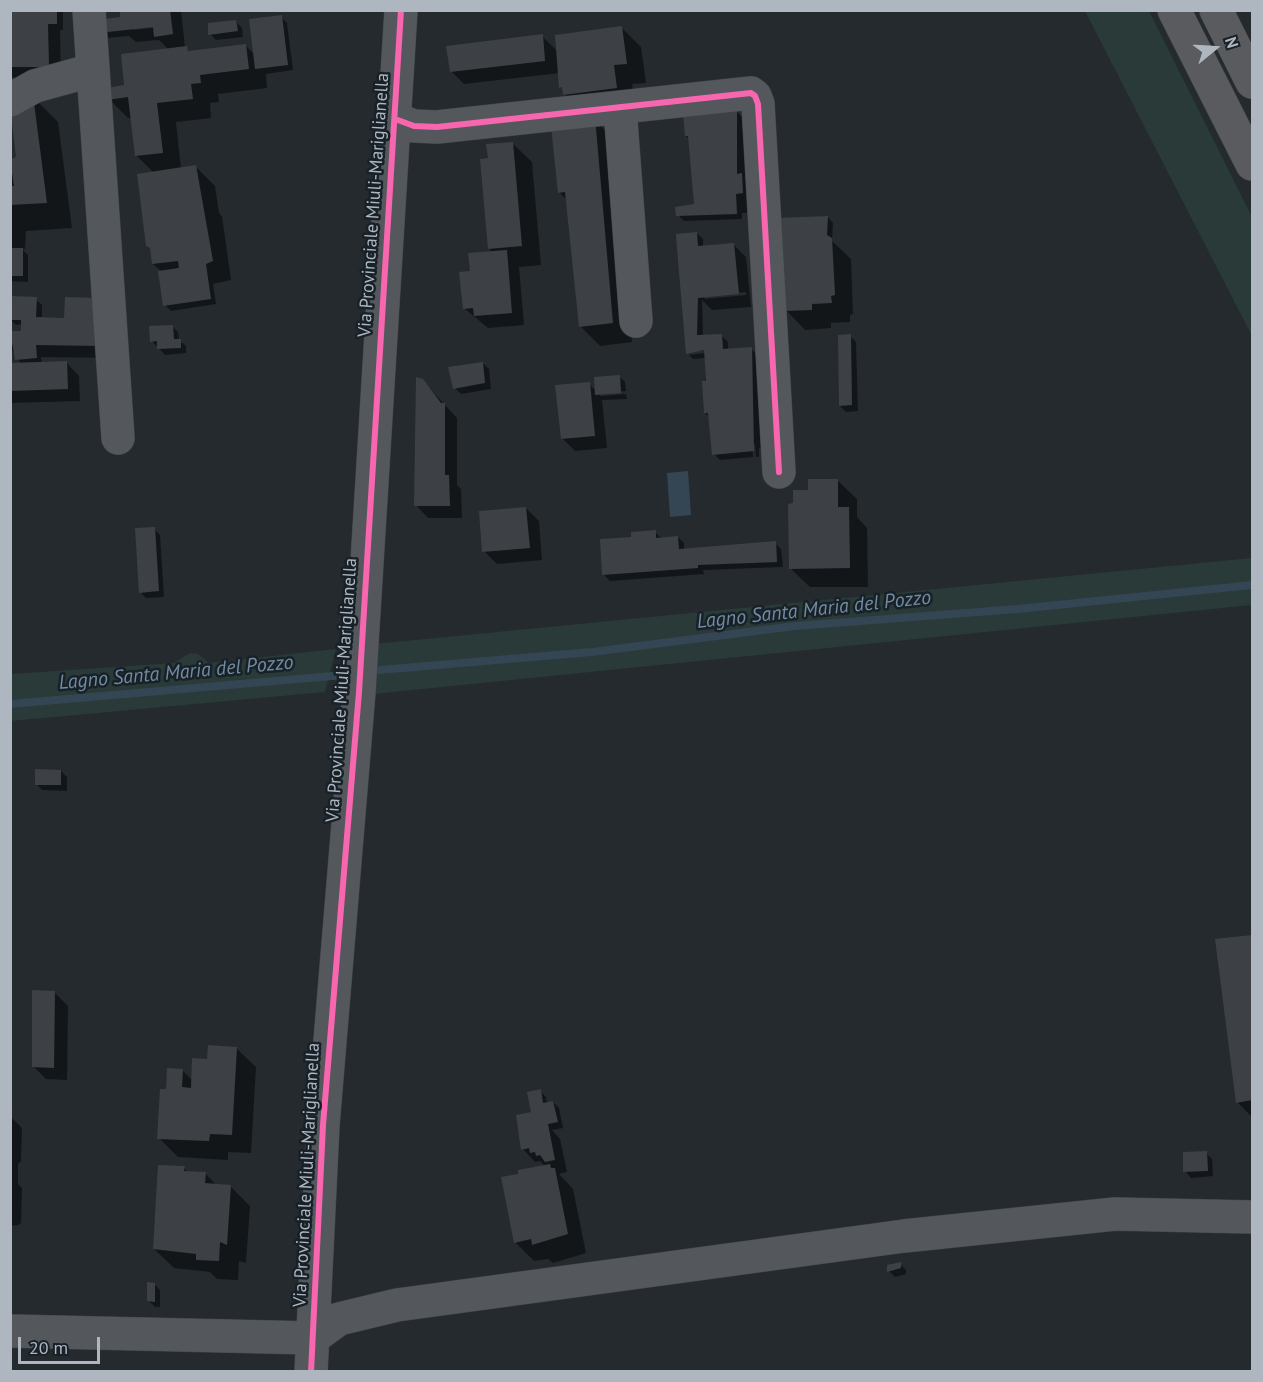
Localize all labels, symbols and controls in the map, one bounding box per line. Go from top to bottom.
north arrow [1185,18,1245,78]
text: N [1221,34,1243,51]
street label: Via Provinciale Miuli-Mariglianella [354,72,394,338]
street label: Via Provinciale Miuli-Mariglianella [322,557,362,823]
water label: Lagno Santa Maria del Pozzo [696,586,932,634]
water label: Lagno Santa Maria del Pozzo [58,651,294,695]
street label: Via Provinciale Miuli-Mariglianella [289,1042,325,1308]
scale bar [21,1325,104,1363]
text: 20 m [29,1336,68,1359]

